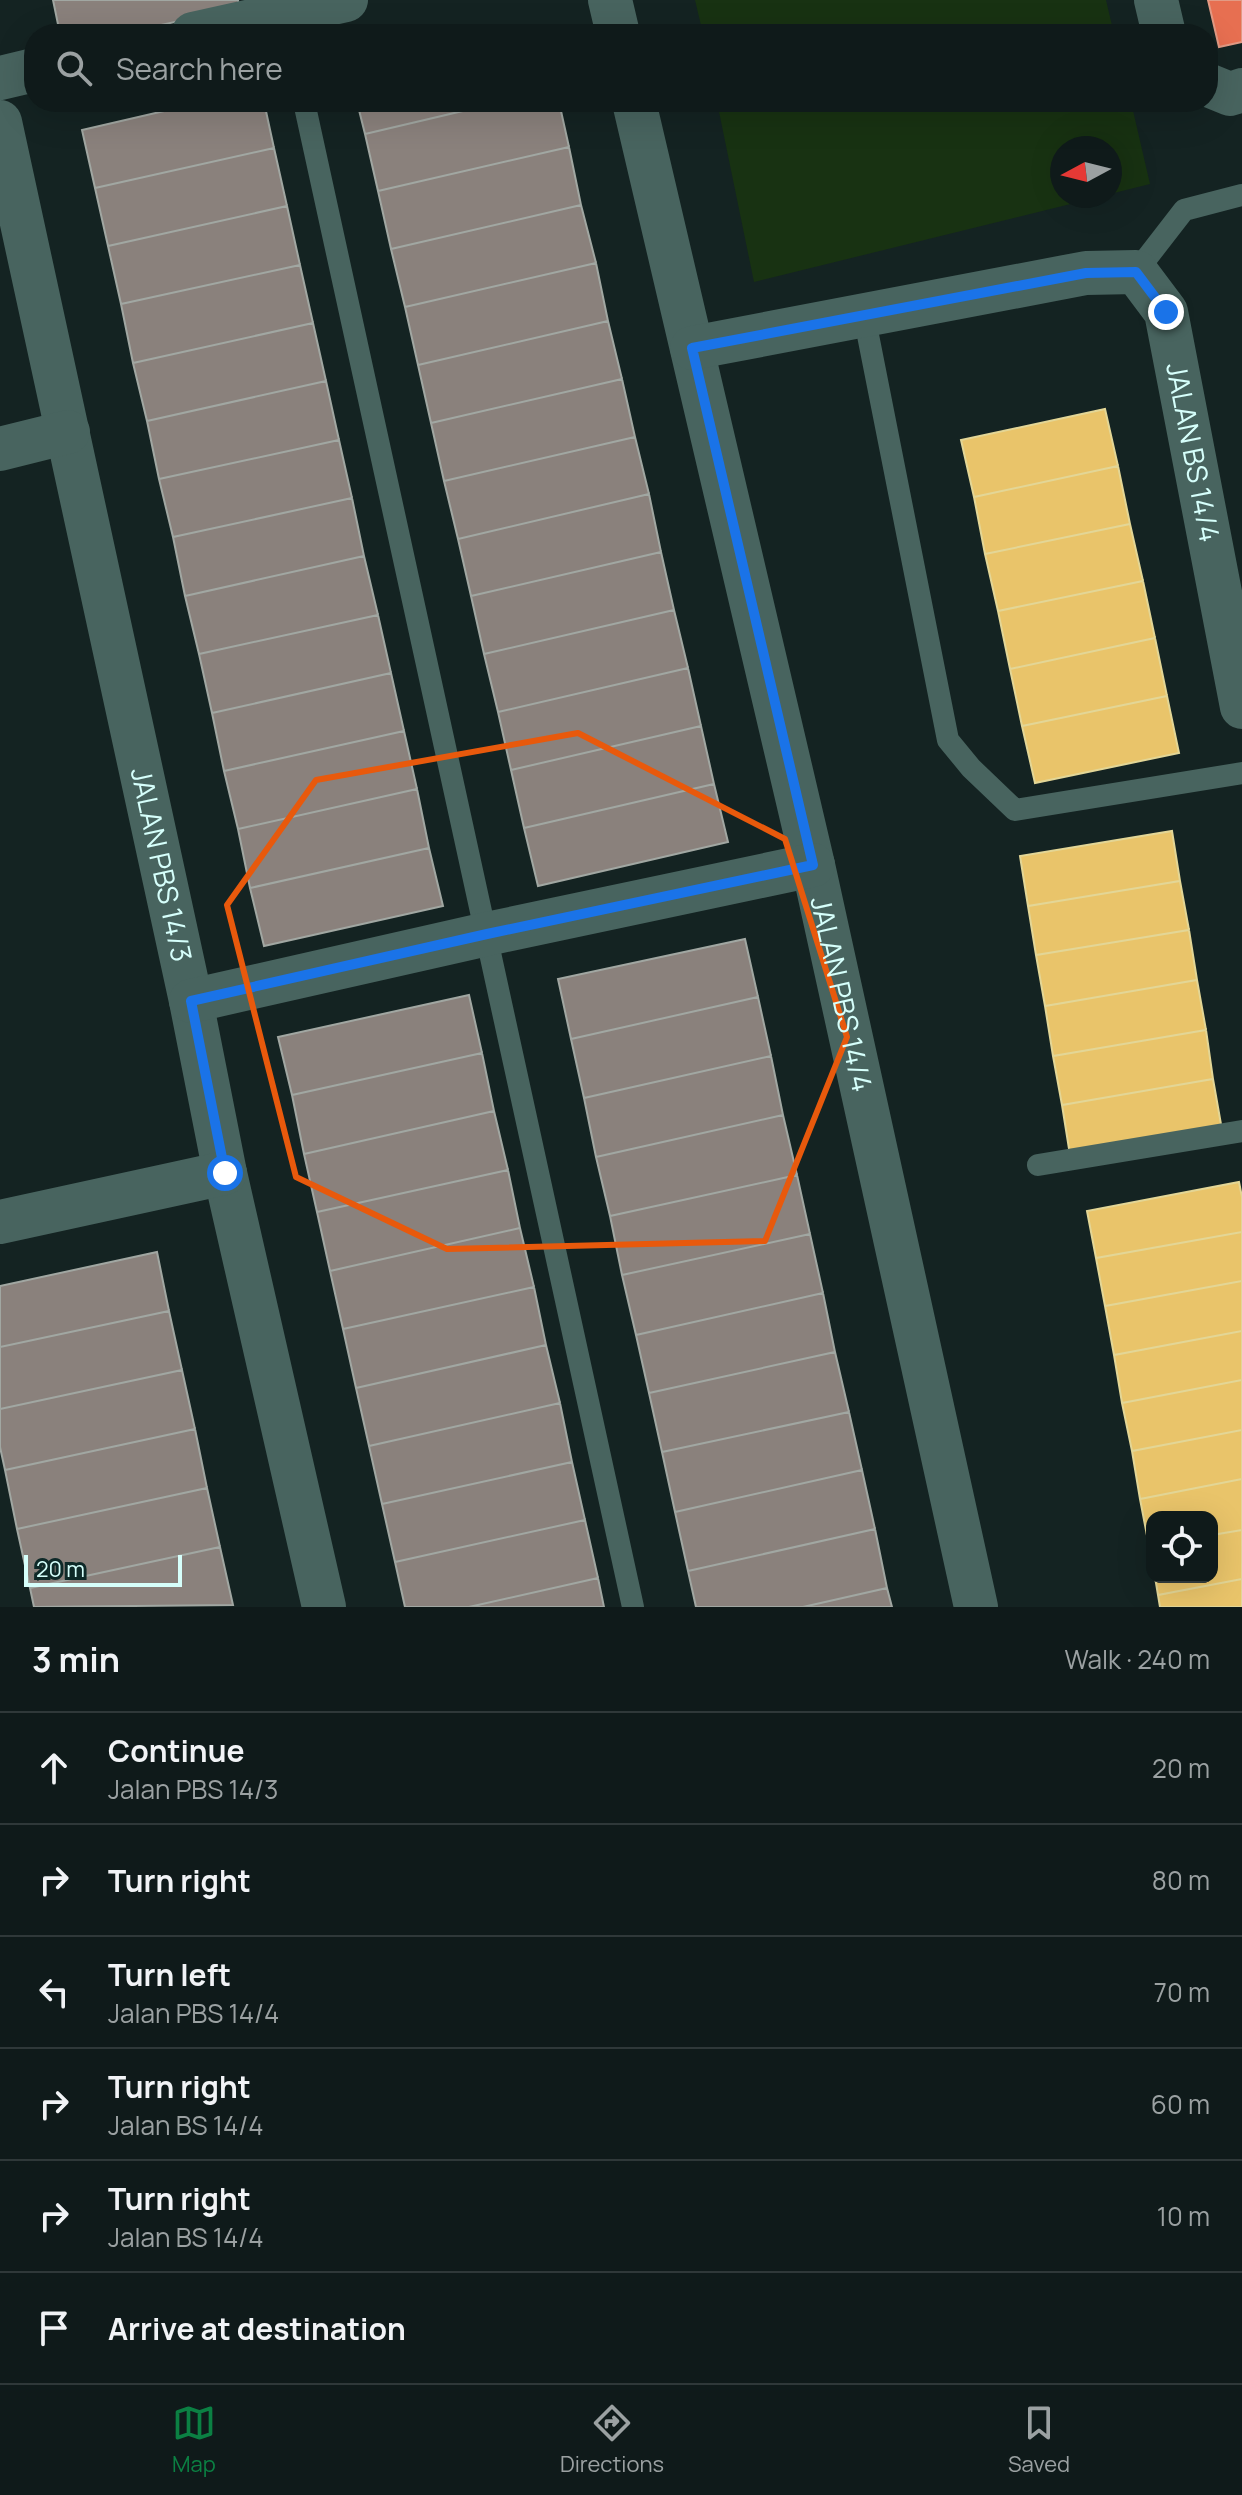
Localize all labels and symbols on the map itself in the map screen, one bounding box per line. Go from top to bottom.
north arrow [1050,136,1122,208]
route end [1148,294,1184,330]
street label: JALAN BS 14/4 [1158,359,1230,545]
street label: JALAN PBS 14/3 [123,764,202,965]
street label: JALAN PBS 14/4 [802,893,882,1095]
route start [207,1155,243,1191]
scale bar [24,1551,182,1587]

